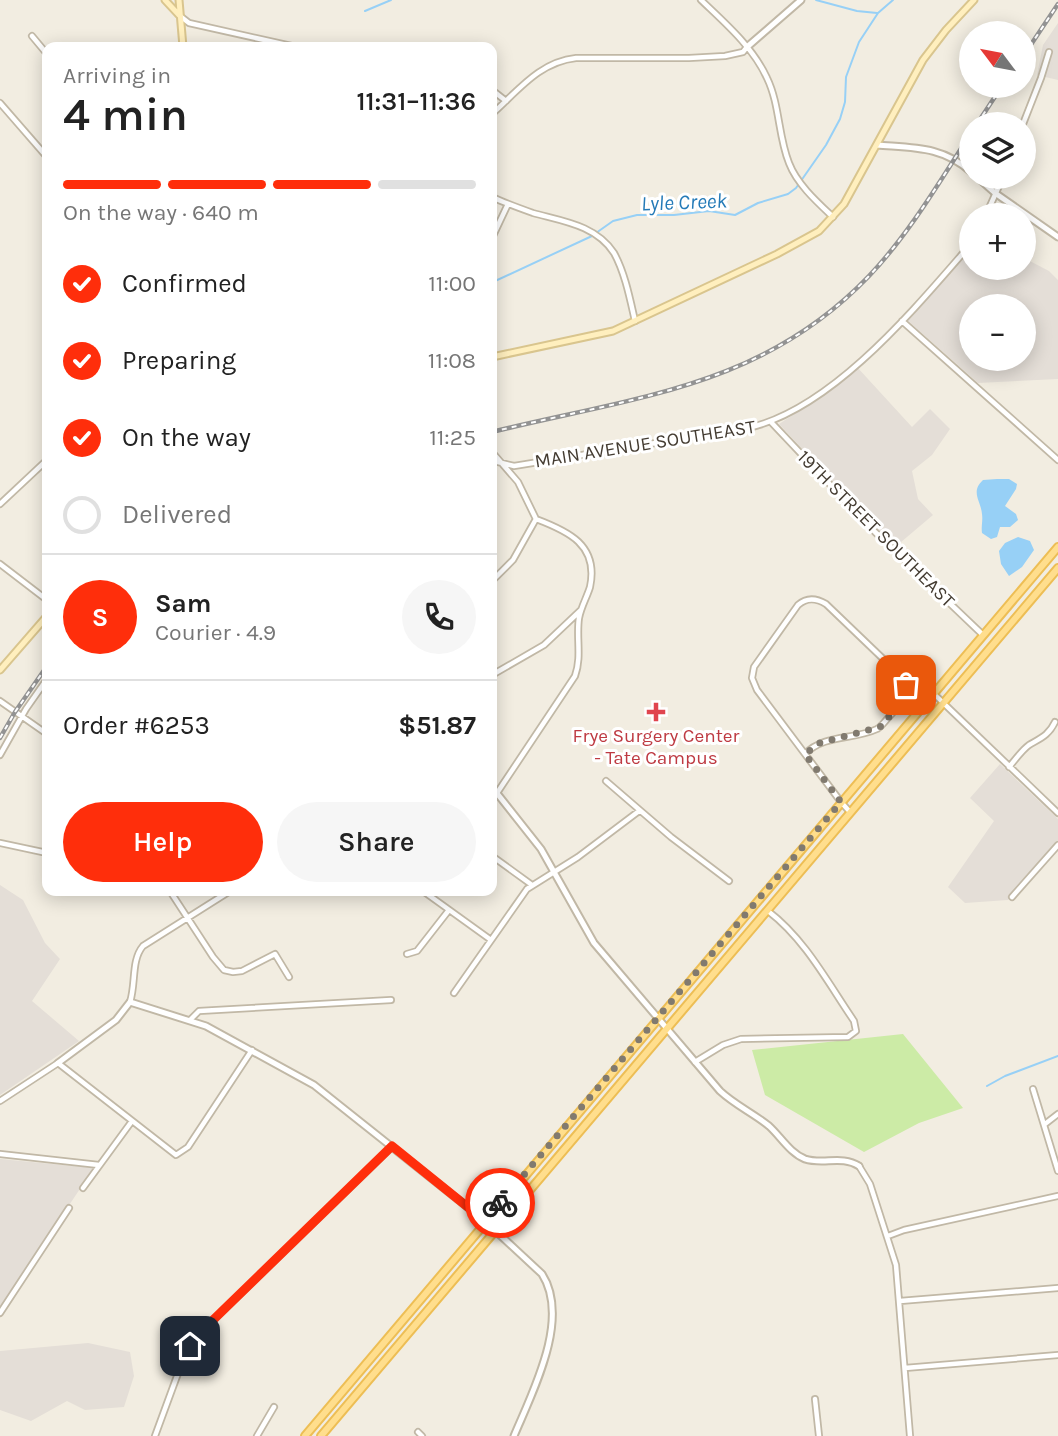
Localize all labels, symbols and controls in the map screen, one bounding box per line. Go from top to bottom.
north arrow [959,21,1036,98]
map controls [959,21,1036,371]
text: Arriving in [63,62,171,89]
text: 11:31–11:36 [356,86,476,117]
text: 4 min [63,88,188,142]
button: layers [959,112,1036,189]
water label: Lyle Creek [641,188,728,215]
text: On the way · 640 m [63,199,259,226]
button: + [959,203,1036,280]
icon: check [63,265,101,303]
text: Confirmed [122,268,247,299]
text: 11:00 [428,270,476,297]
button: − [959,294,1036,371]
icon: check [63,342,101,380]
text: Preparing [122,345,236,376]
text: 11:08 [428,347,476,374]
street label: MAIN AVENUE SOUTHEAST [533,416,757,472]
icon: check [63,419,101,457]
text: On the way [122,422,251,453]
text: 11:25 [429,424,476,451]
street label: 19TH STREET SOUTHEAST [793,446,959,612]
text: Delivered [122,499,232,530]
button: phone [402,580,476,654]
text: Sam [155,588,211,619]
text: S [92,602,108,633]
text: Courier · 4.9 [155,619,276,646]
pin [876,655,936,715]
icon: bag [887,666,925,704]
marker: Frye Surgery Center - Tate Campus [646,702,666,722]
text: Order #6253 [63,710,210,741]
text: $51.87 [398,710,476,741]
place label: Frye Surgery Center - Tate Campus [573,725,740,769]
button: Help [63,802,263,882]
button: Share [277,802,476,882]
courier [465,1168,535,1238]
icon: bike [481,1184,519,1222]
pin [160,1316,220,1376]
icon: home [171,1327,209,1365]

